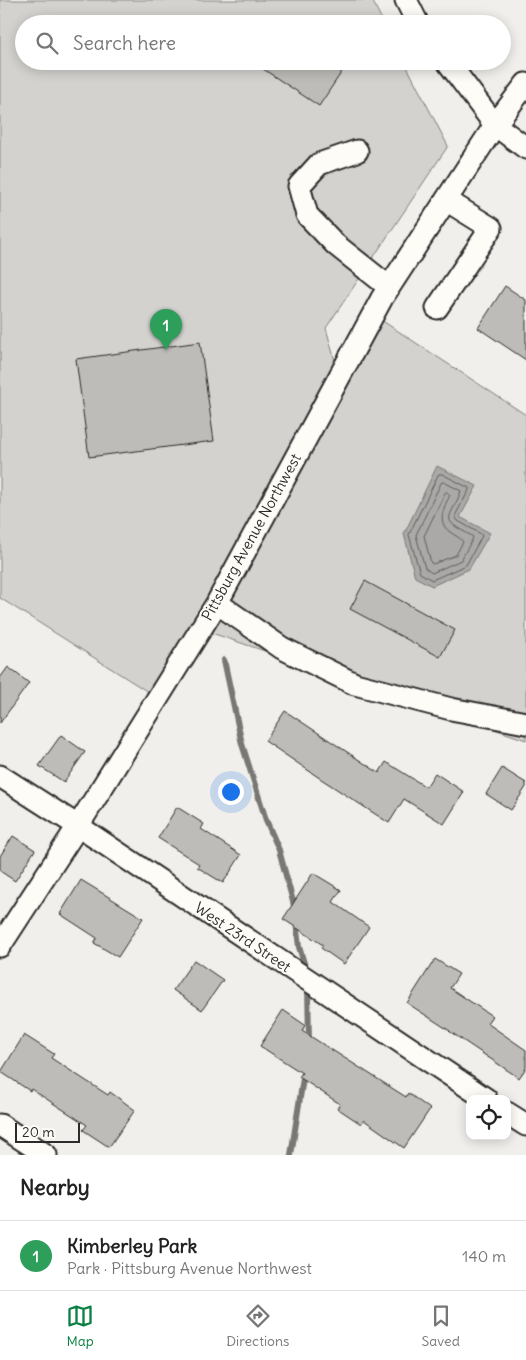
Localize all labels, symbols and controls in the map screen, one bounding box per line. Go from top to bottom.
search box [15,15,511,70]
icon: search [33,29,61,57]
text: Search here [73,31,176,55]
pin: 1 [150,309,182,350]
street label: Pittsburg Avenue Northwest [197,450,305,624]
your location [218,779,244,805]
street label: West 23rd Street [191,898,295,976]
map controls [466,1095,511,1140]
button: locate [466,1095,511,1140]
scale bar [15,1120,80,1143]
text: 20 m [22,1123,55,1141]
text: Nearby [20,1174,90,1201]
text: Kimberley Park [67,1234,197,1258]
text: 1 [33,1246,39,1266]
text: 140 m [462,1246,506,1266]
text: Park · Pittsburg Avenue Northwest [67,1258,312,1278]
tab: Map [66,1302,94,1350]
tab: Directions [226,1302,289,1350]
tab: Saved [422,1302,460,1350]

